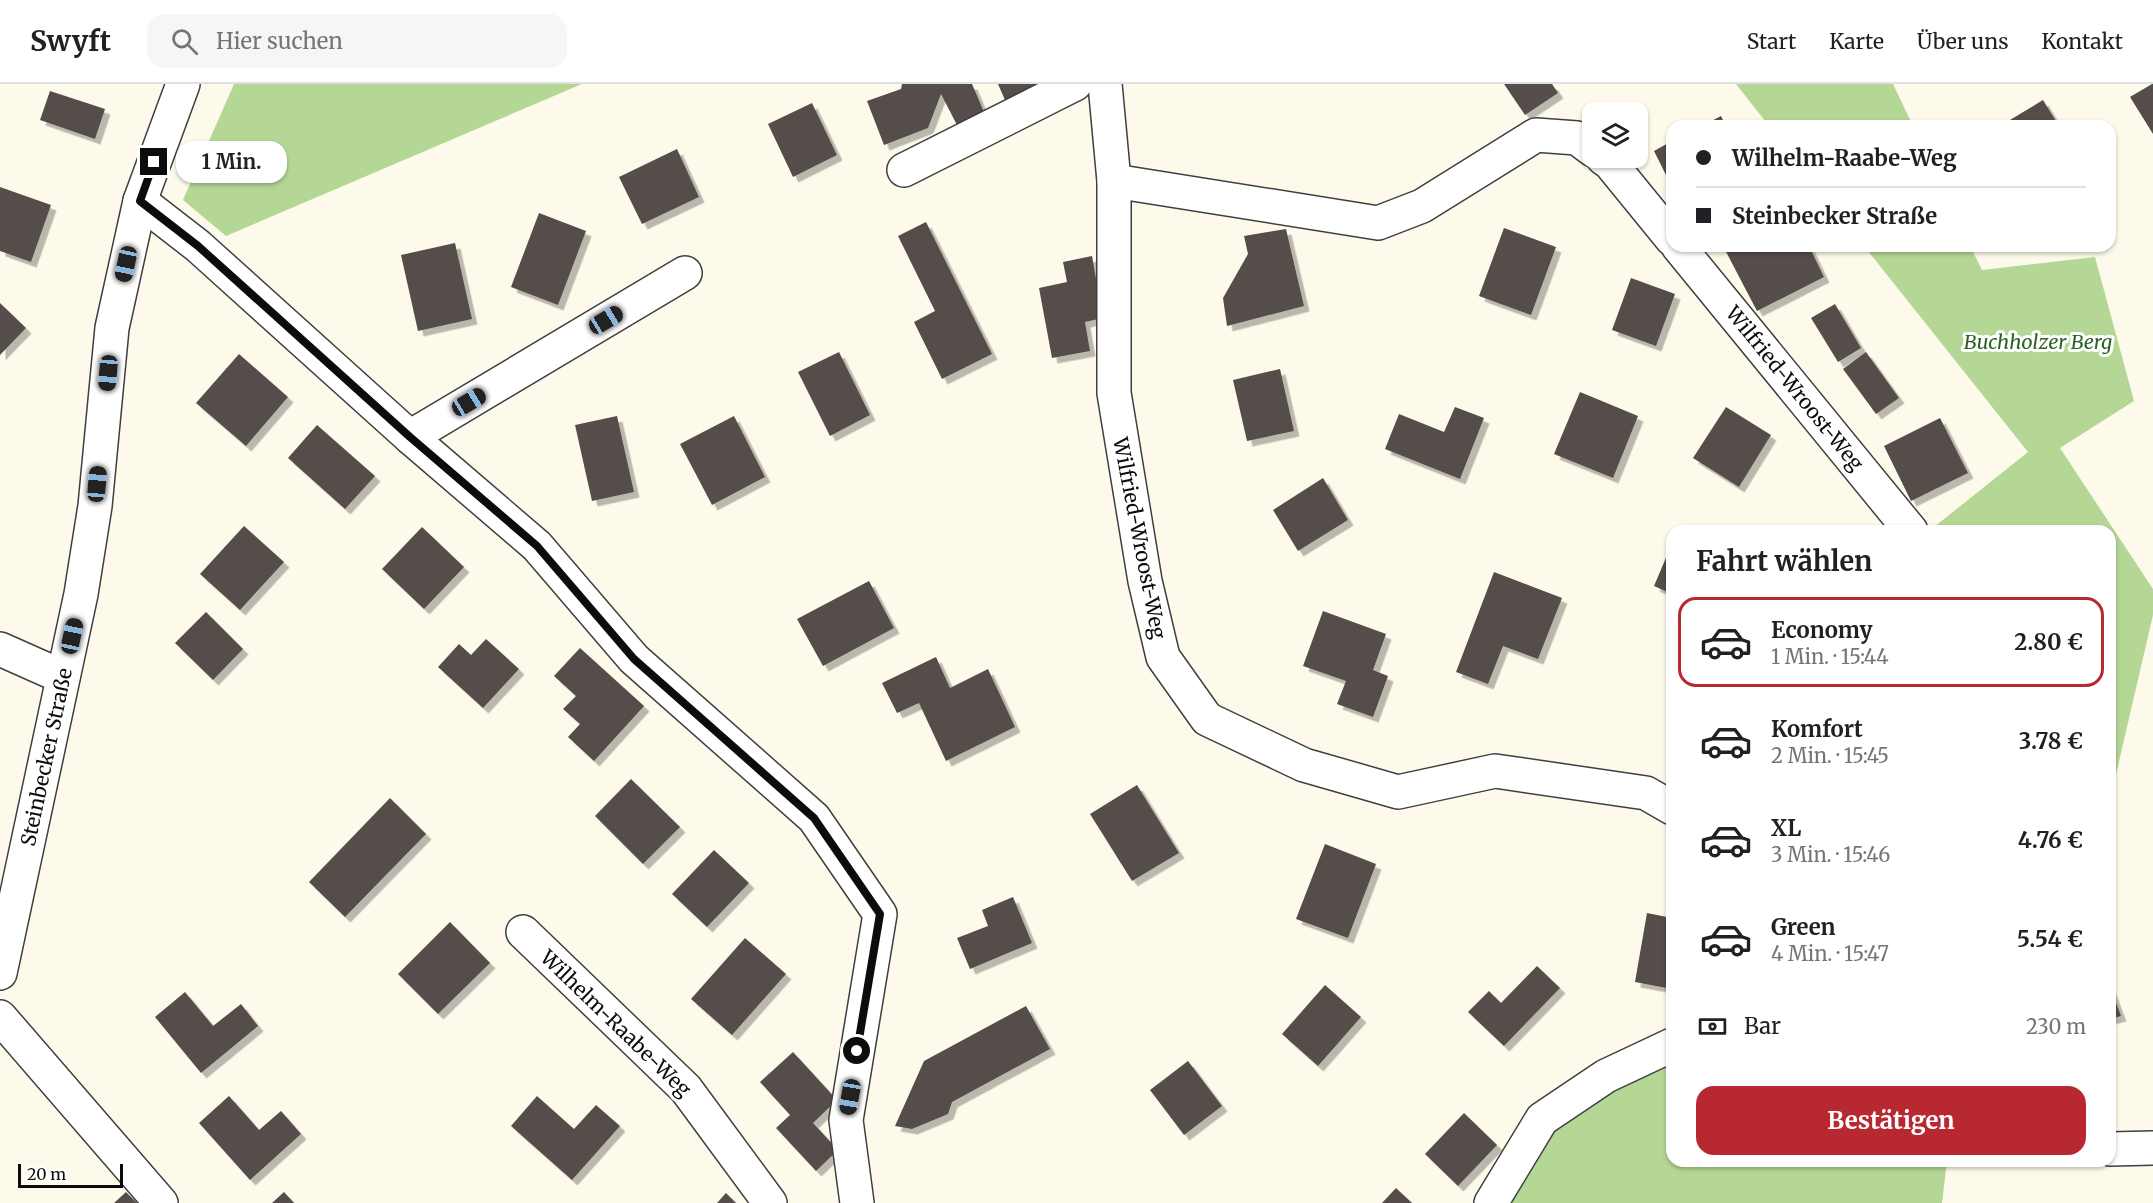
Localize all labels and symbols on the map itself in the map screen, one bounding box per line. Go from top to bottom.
callout: 1 Min. [175,141,286,183]
route end [140,148,167,175]
car [113,245,139,283]
street label: Wilfried-Wroost-Weg [1720,300,1869,475]
car [586,303,626,337]
park label: Buchholzer Berg [1964,329,2112,354]
car [97,354,119,392]
car [449,385,489,419]
street label: Wilfried-Wroost-Weg [1108,434,1172,641]
car [86,465,108,503]
car [59,617,85,655]
street label: Steinbecker Straße [15,666,77,848]
street label: Wilhelm-Raabe-Weg [535,944,697,1101]
route start [843,1037,870,1064]
car [838,1078,862,1116]
scale bar [18,1161,123,1188]

